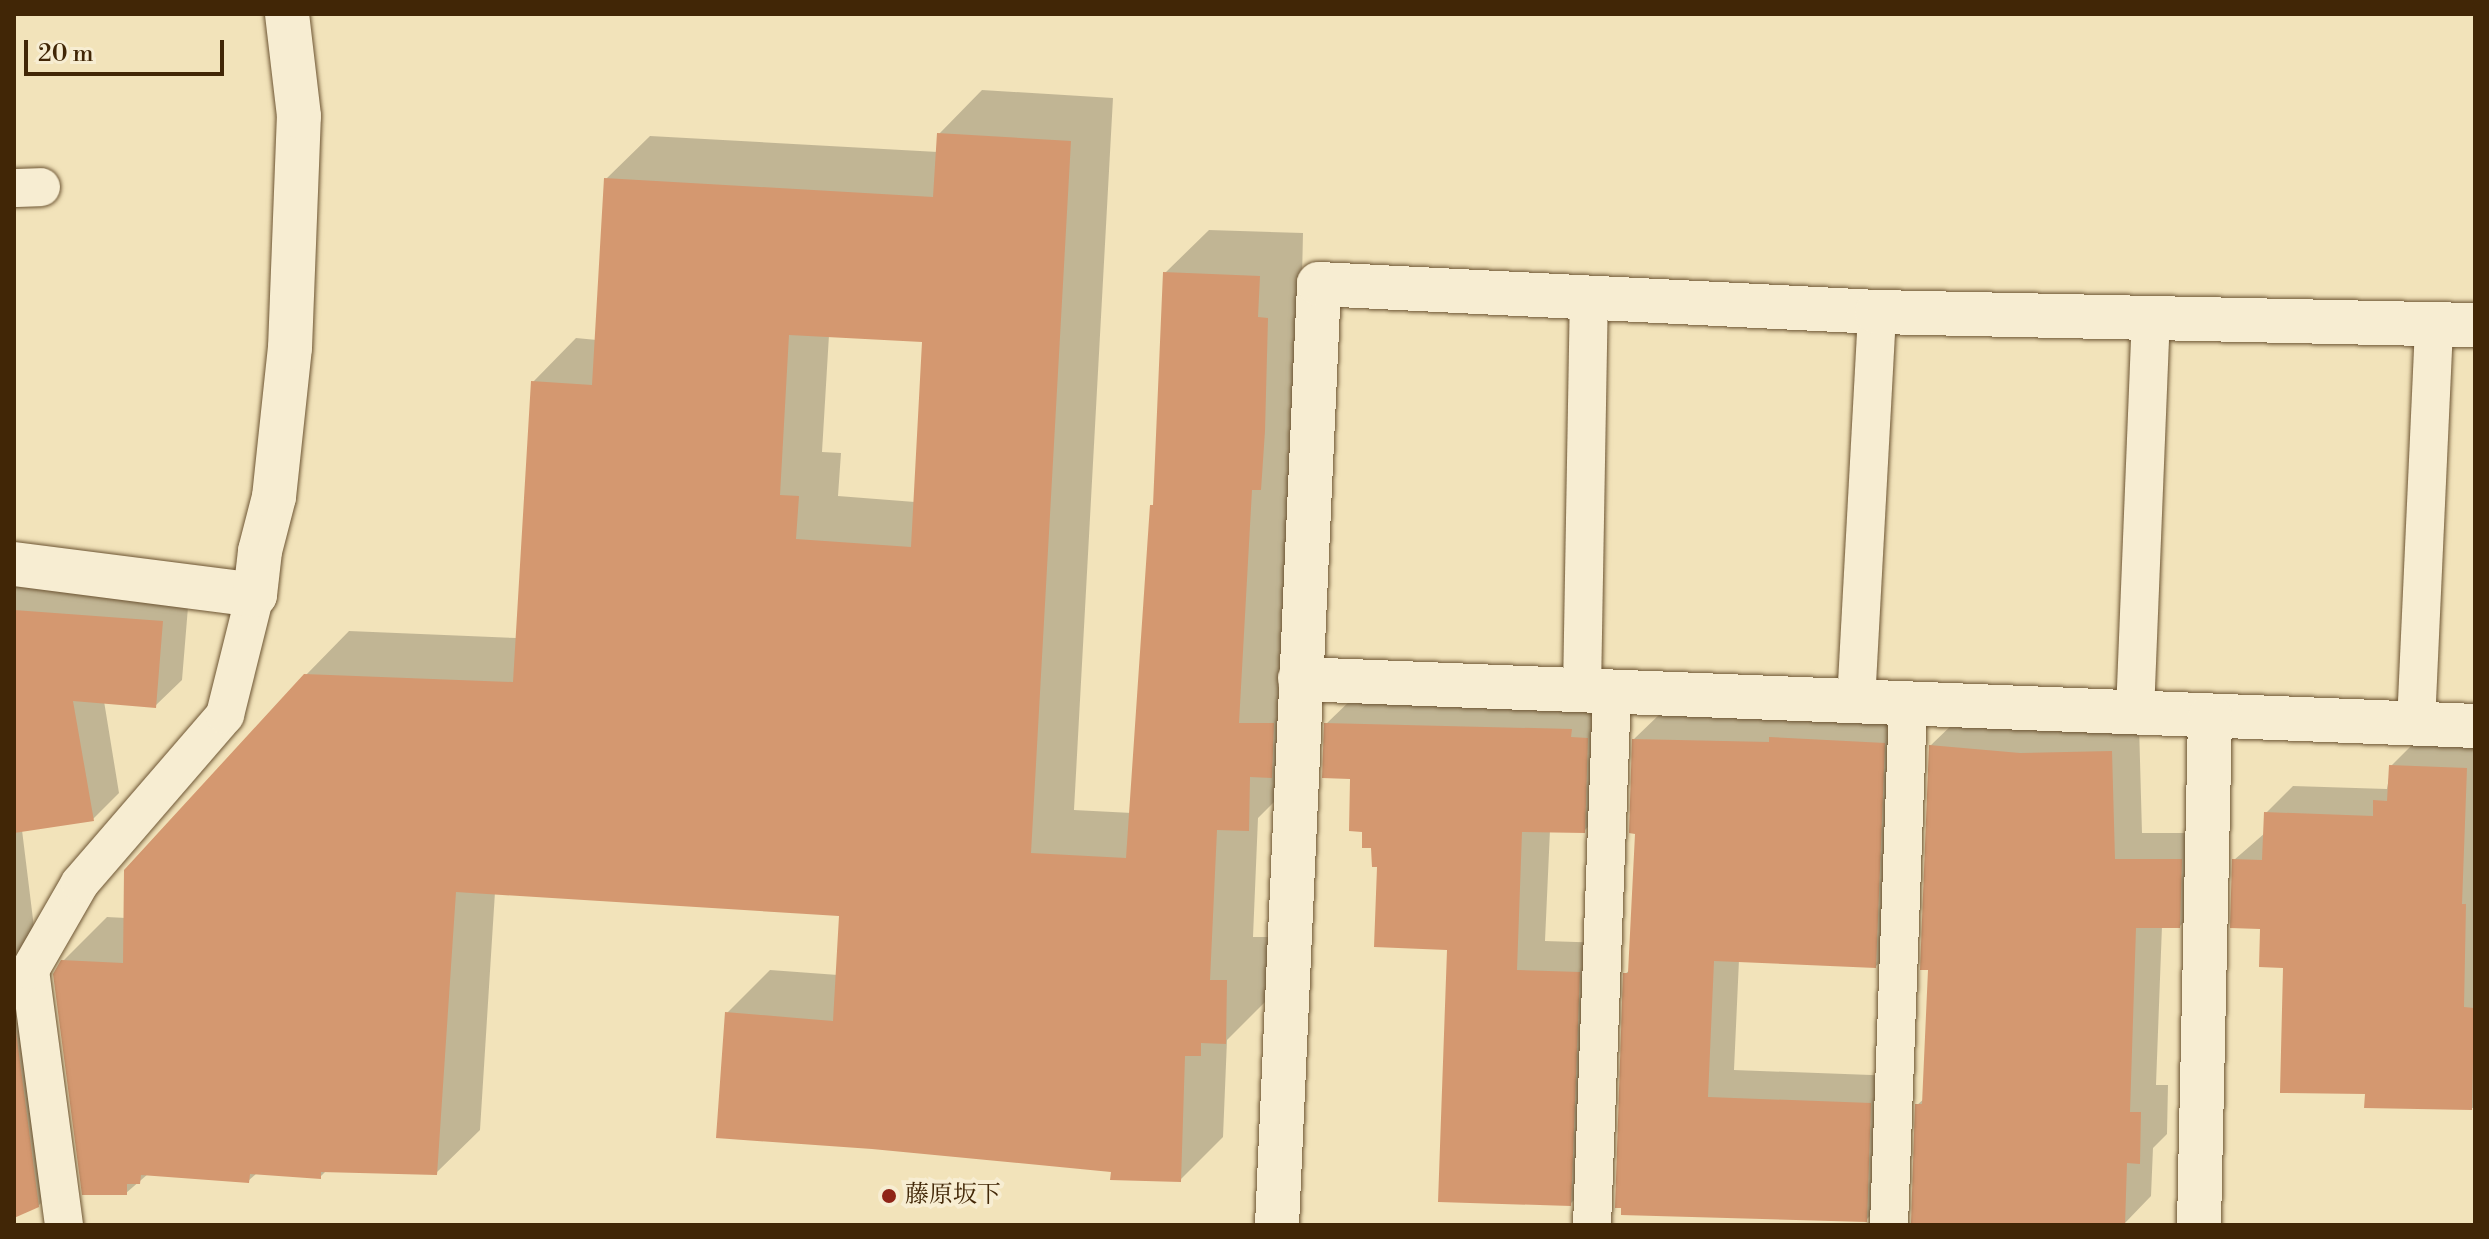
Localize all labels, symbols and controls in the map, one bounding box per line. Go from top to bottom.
scale bar [28,24,228,74]
text: 20 m [38,39,94,69]
place label: 藤原坂下 [905,1182,1001,1210]
marker: 藤原坂下 [880,1187,898,1205]

